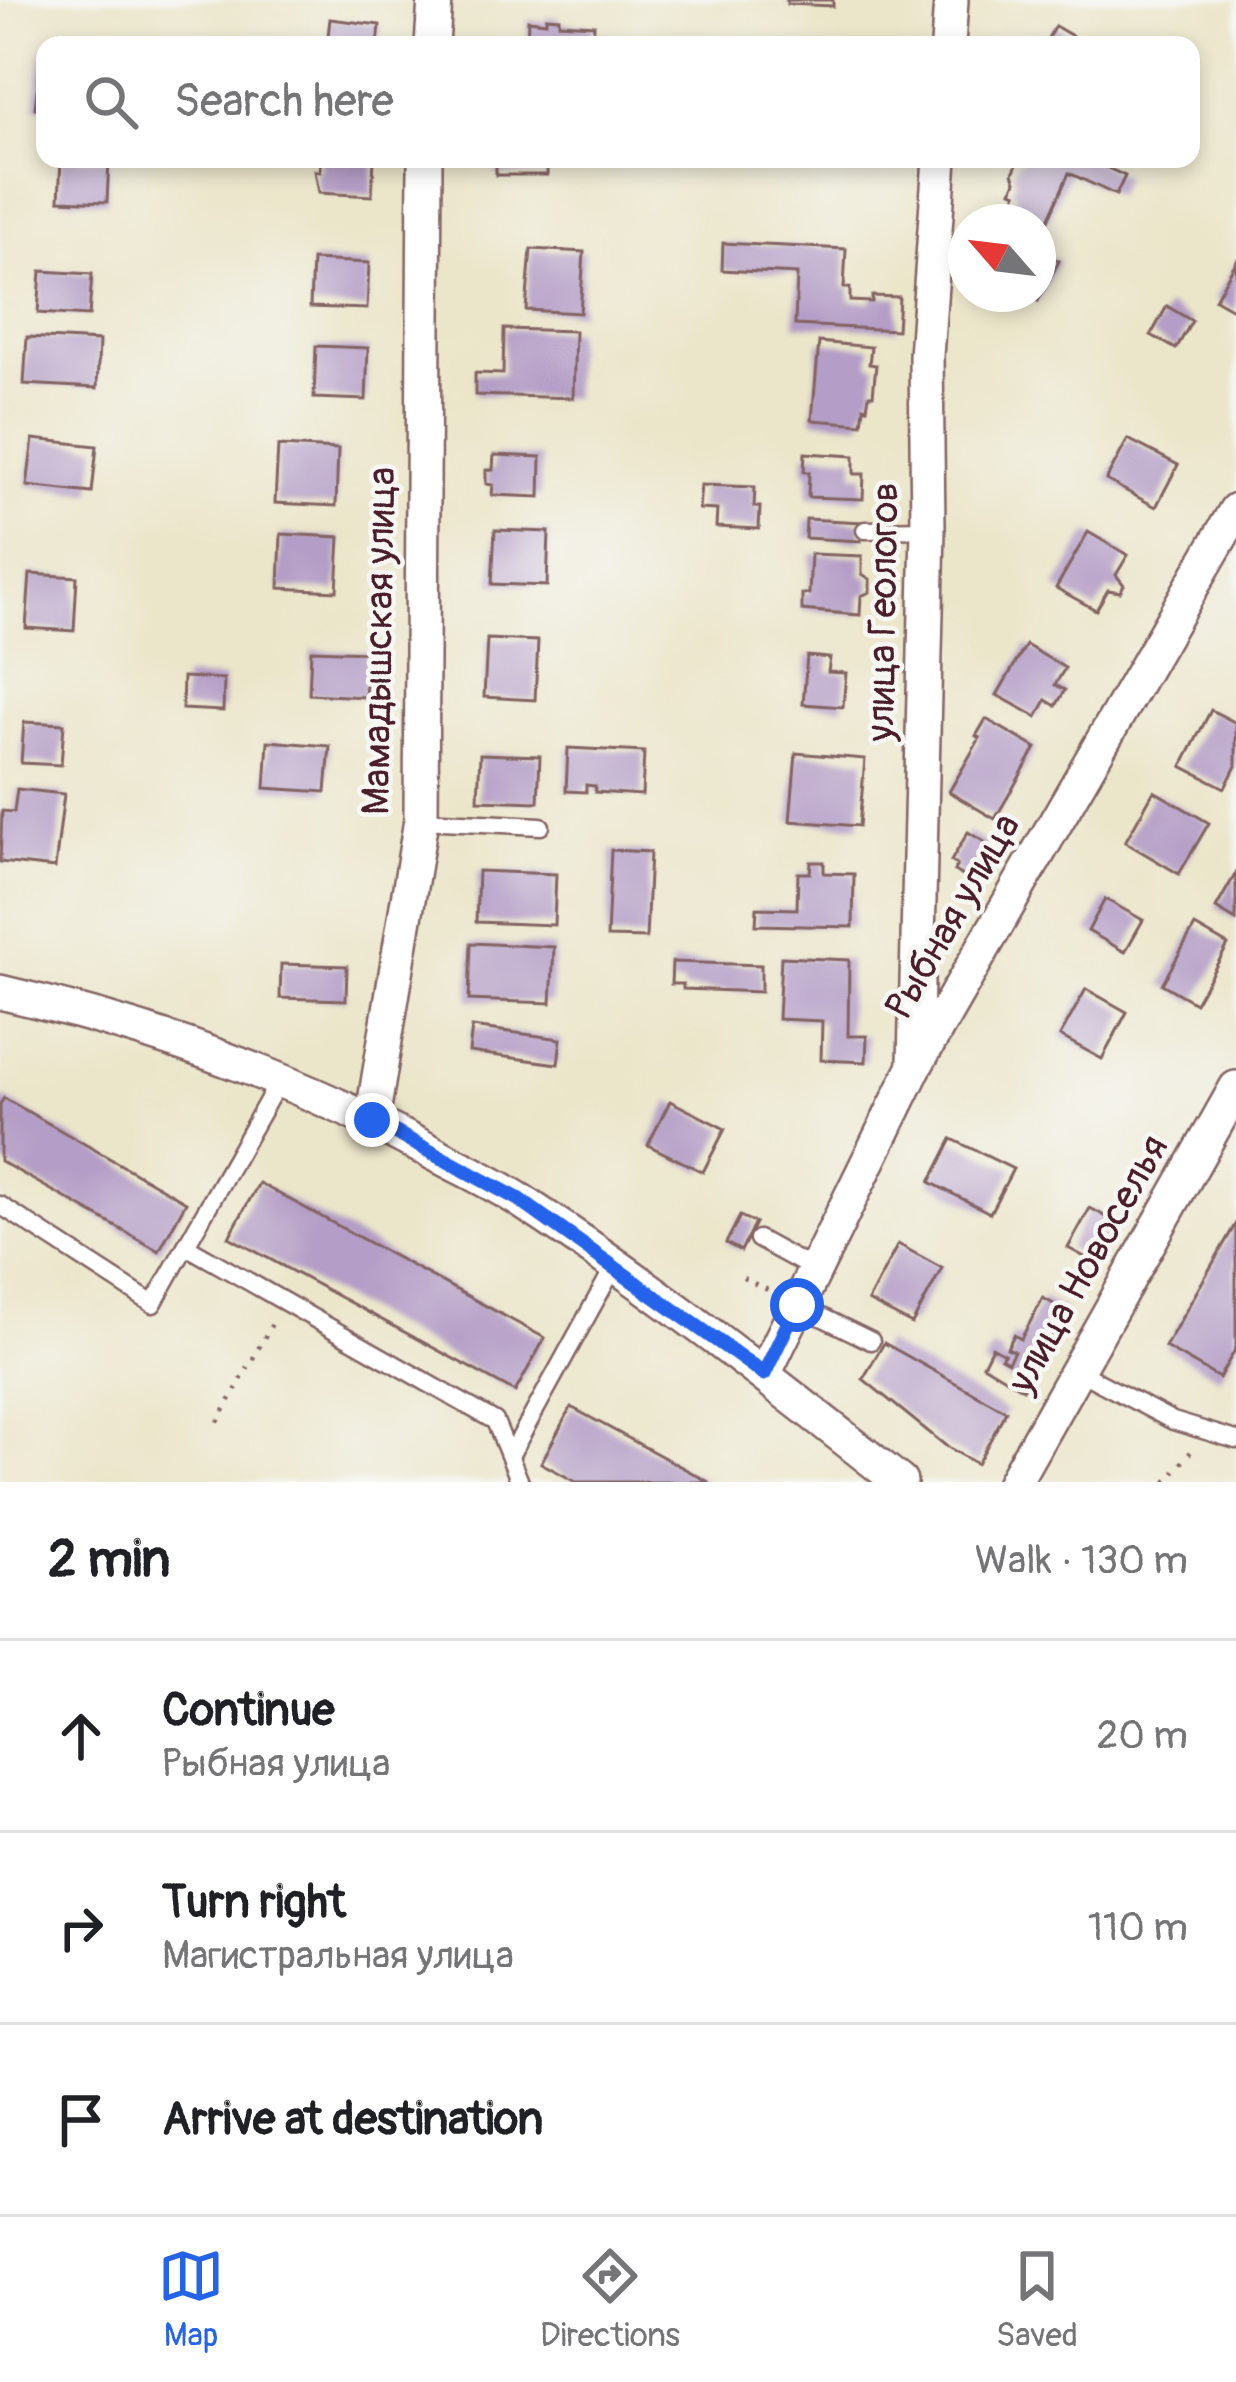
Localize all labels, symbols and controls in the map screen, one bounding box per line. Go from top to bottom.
search box [36,36,1200,168]
icon: search [78,69,144,135]
text: Search here [174,74,394,130]
north arrow [948,204,1056,312]
street label: Мамадышская улица [351,467,407,815]
street label: улица Геологов [856,482,910,743]
street label: Рыбная улица [875,805,1031,1027]
route end [345,1093,399,1147]
street label: улица Новоселья [996,1127,1179,1402]
route start [770,1278,824,1332]
text: 2 min [48,1528,170,1592]
text: Walk · 130 m [975,1536,1188,1585]
text: Continue [162,1683,335,1739]
icon: ahead [48,1703,114,1769]
text: 20 m [1096,1711,1188,1760]
text: Рыбная улица [162,1739,390,1788]
text: Turn right [162,1875,346,1931]
icon: right [48,1895,114,1961]
text: 110 m [1088,1903,1188,1952]
text: Магистральная улица [162,1931,514,1980]
icon: arrive [48,2087,114,2153]
text: Arrive at destination [162,2092,543,2148]
tab: Map [158,2243,224,2356]
tab: Directions [540,2243,680,2356]
tab: Saved [996,2243,1078,2356]

